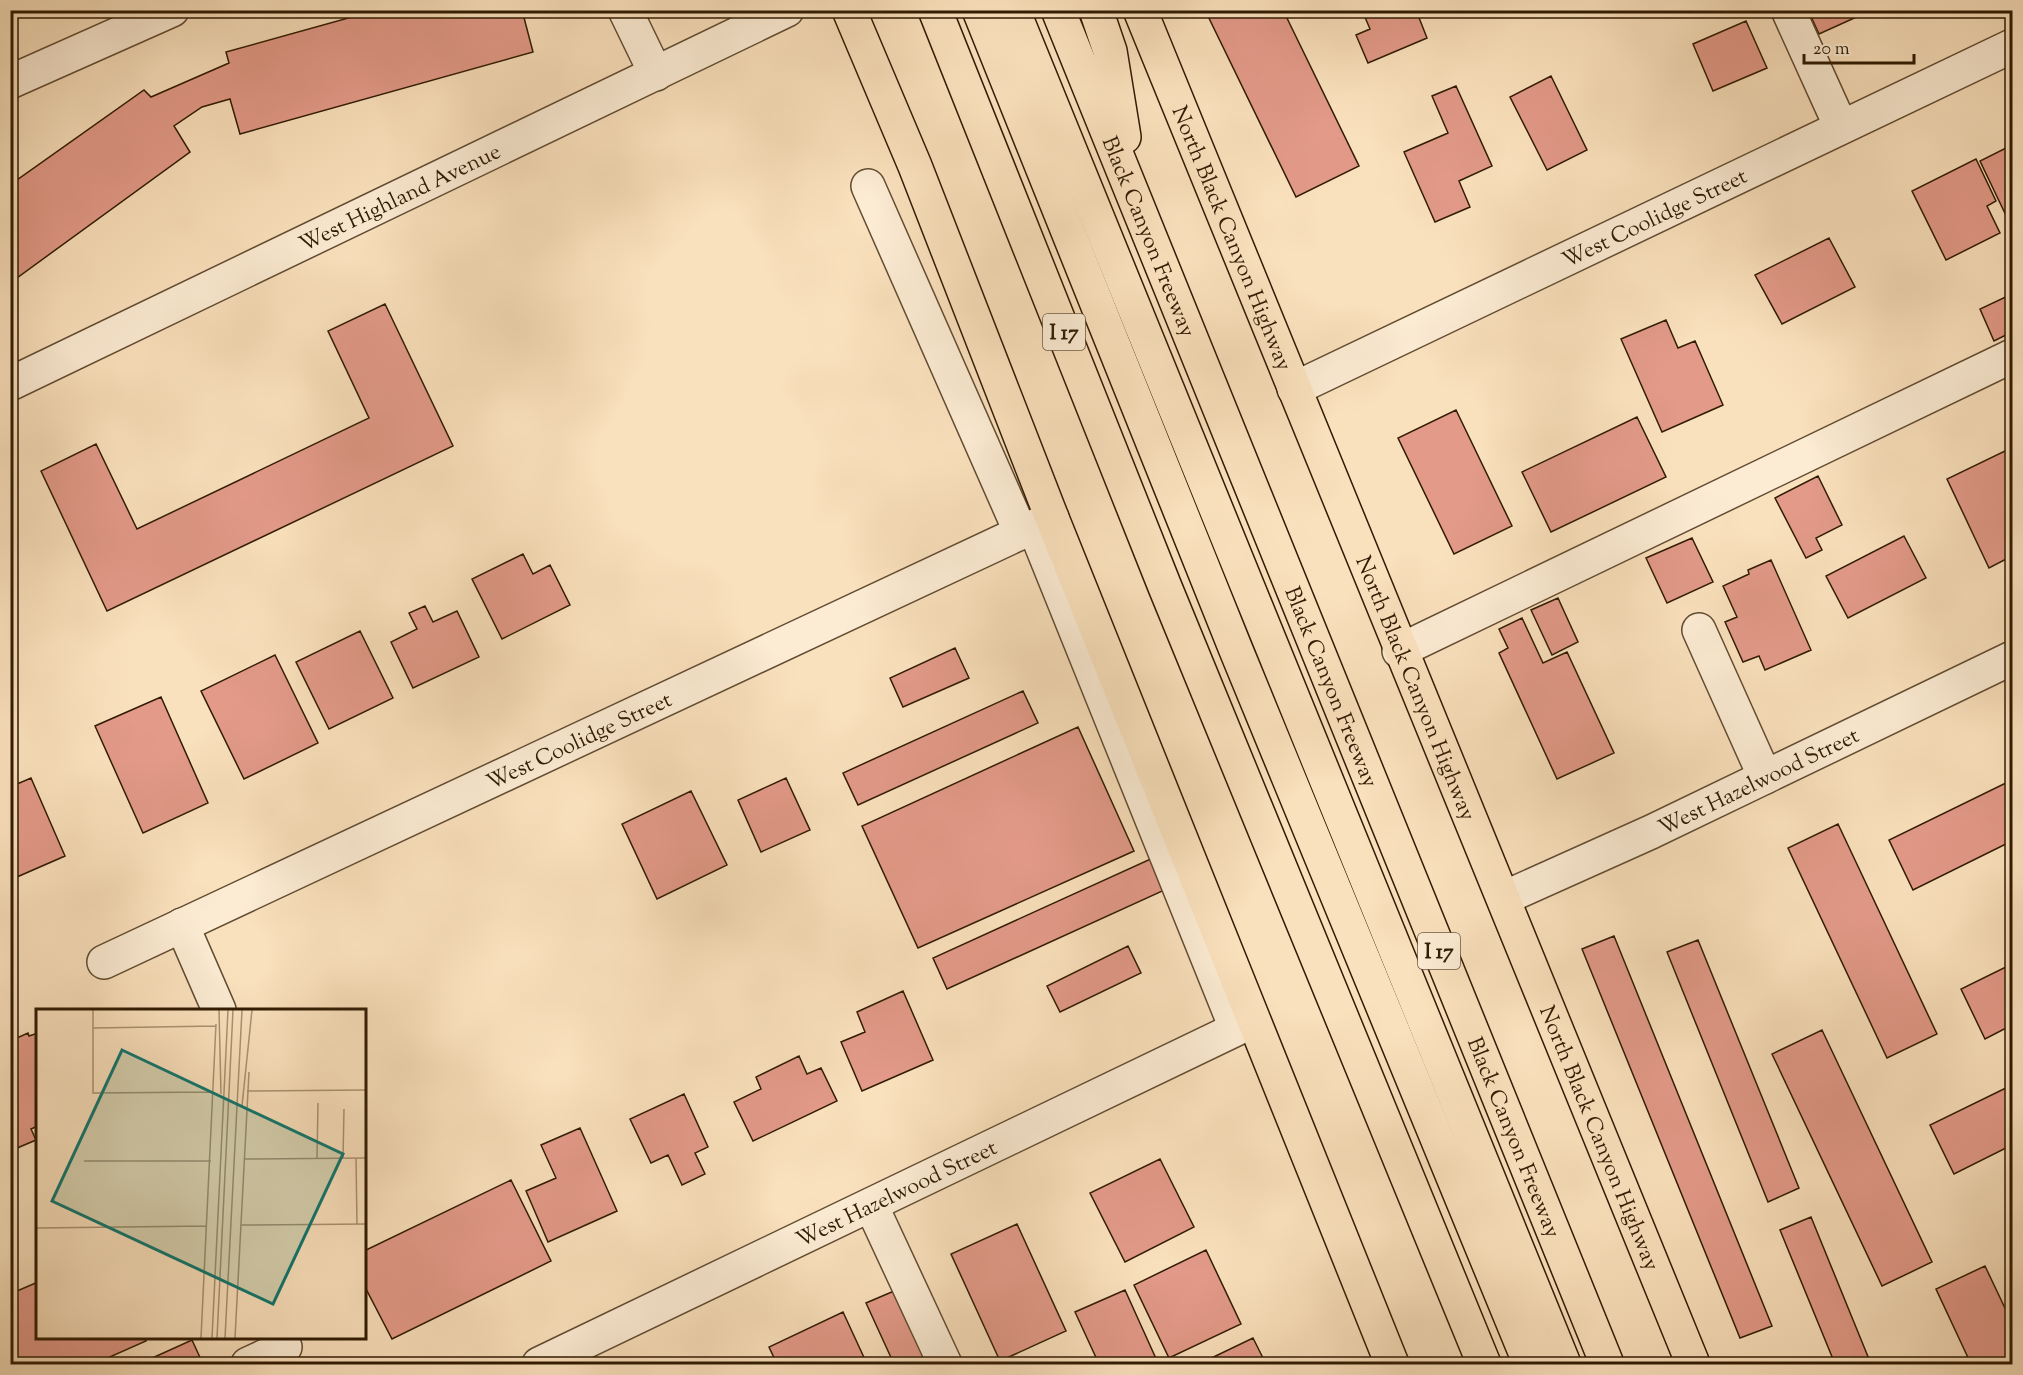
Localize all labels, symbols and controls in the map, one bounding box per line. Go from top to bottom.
scale bar [1804,27,1914,65]
text: 20 m [1813,37,1850,63]
street label: North Black Canyon Highway [1162,102,1299,376]
street label: Black Canyon Freeway [1092,132,1202,343]
street label: West Highland Avenue [294,137,507,262]
street label: West Coolidge Street [1558,162,1754,278]
road number: I 17 [1043,314,1085,350]
street label: North Black Canyon Highway [1346,552,1482,826]
street label: Black Canyon Freeway [1274,582,1385,793]
street label: West Coolidge Street [482,685,678,800]
street label: West Hazelwood Street [1654,721,1866,845]
road number: I 17 [1418,933,1460,969]
street label: North Black Canyon Highway [1529,1001,1666,1276]
inset map [36,1009,366,1339]
street label: Black Canyon Freeway [1457,1033,1567,1243]
street label: West Hazelwood Street [791,1133,1003,1257]

